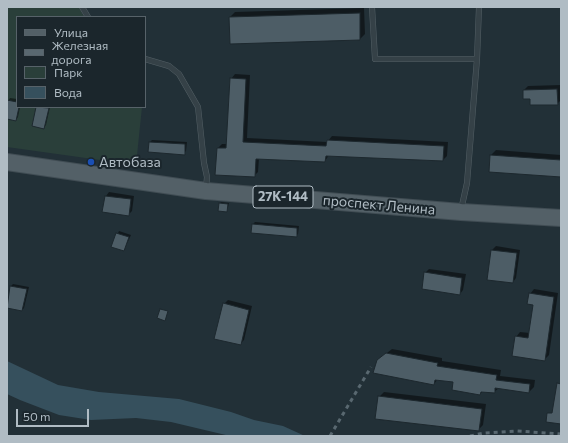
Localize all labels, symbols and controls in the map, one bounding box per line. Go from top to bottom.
legend [16,16,146,108]
text: Улица [54,25,88,39]
text: Железная дорога [52,38,108,66]
text: Парк [54,65,83,79]
text: Вода [54,85,82,99]
place label: Автобаза [99,154,161,170]
marker: Автобаза [86,157,96,167]
road number: 27К-144 [253,186,313,208]
street label: проспект Ленина [322,192,436,218]
scale bar [18,401,91,427]
text: 50 m [23,409,51,423]

